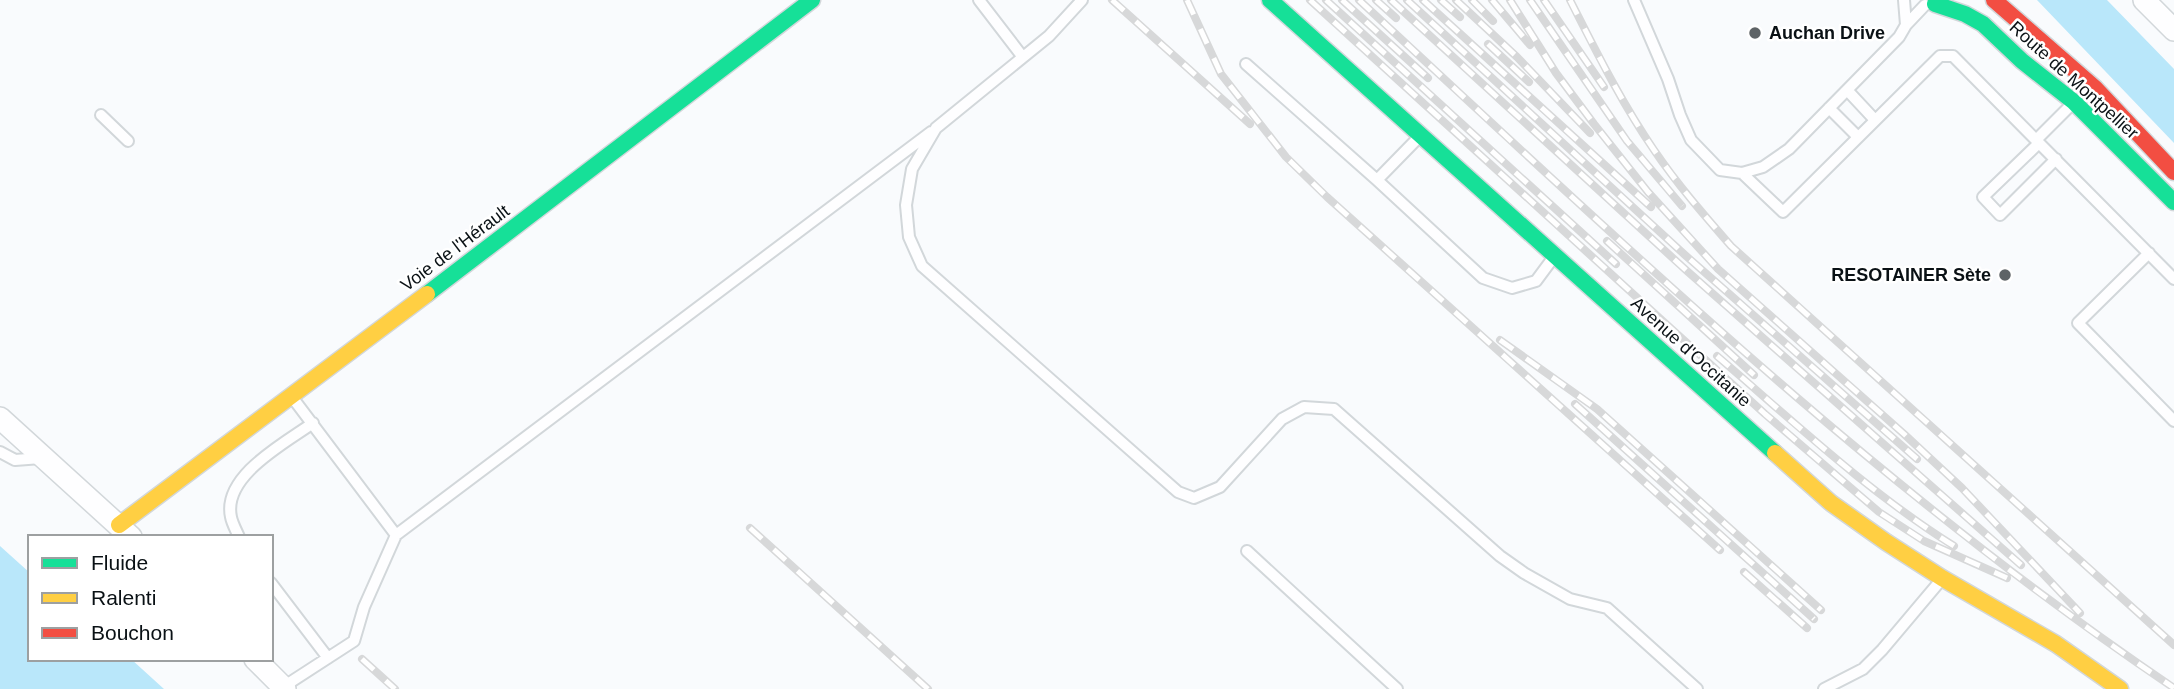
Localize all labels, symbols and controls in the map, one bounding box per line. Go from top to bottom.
street label: Route de Montpellier [2006,17,2142,143]
place label: Auchan Drive [1769,23,1885,43]
marker: Auchan Drive [1747,25,1763,41]
street label: Voie de l'Hérault [397,201,513,295]
place label: RESOTAINER Sète [1831,265,1991,285]
marker: RESOTAINER Sète [1997,267,2013,283]
street label: Avenue d'Occitanie [1627,293,1755,411]
legend [28,535,273,661]
text: Fluide [91,551,148,574]
text: Ralenti [91,586,156,609]
text: Bouchon [91,621,174,644]

